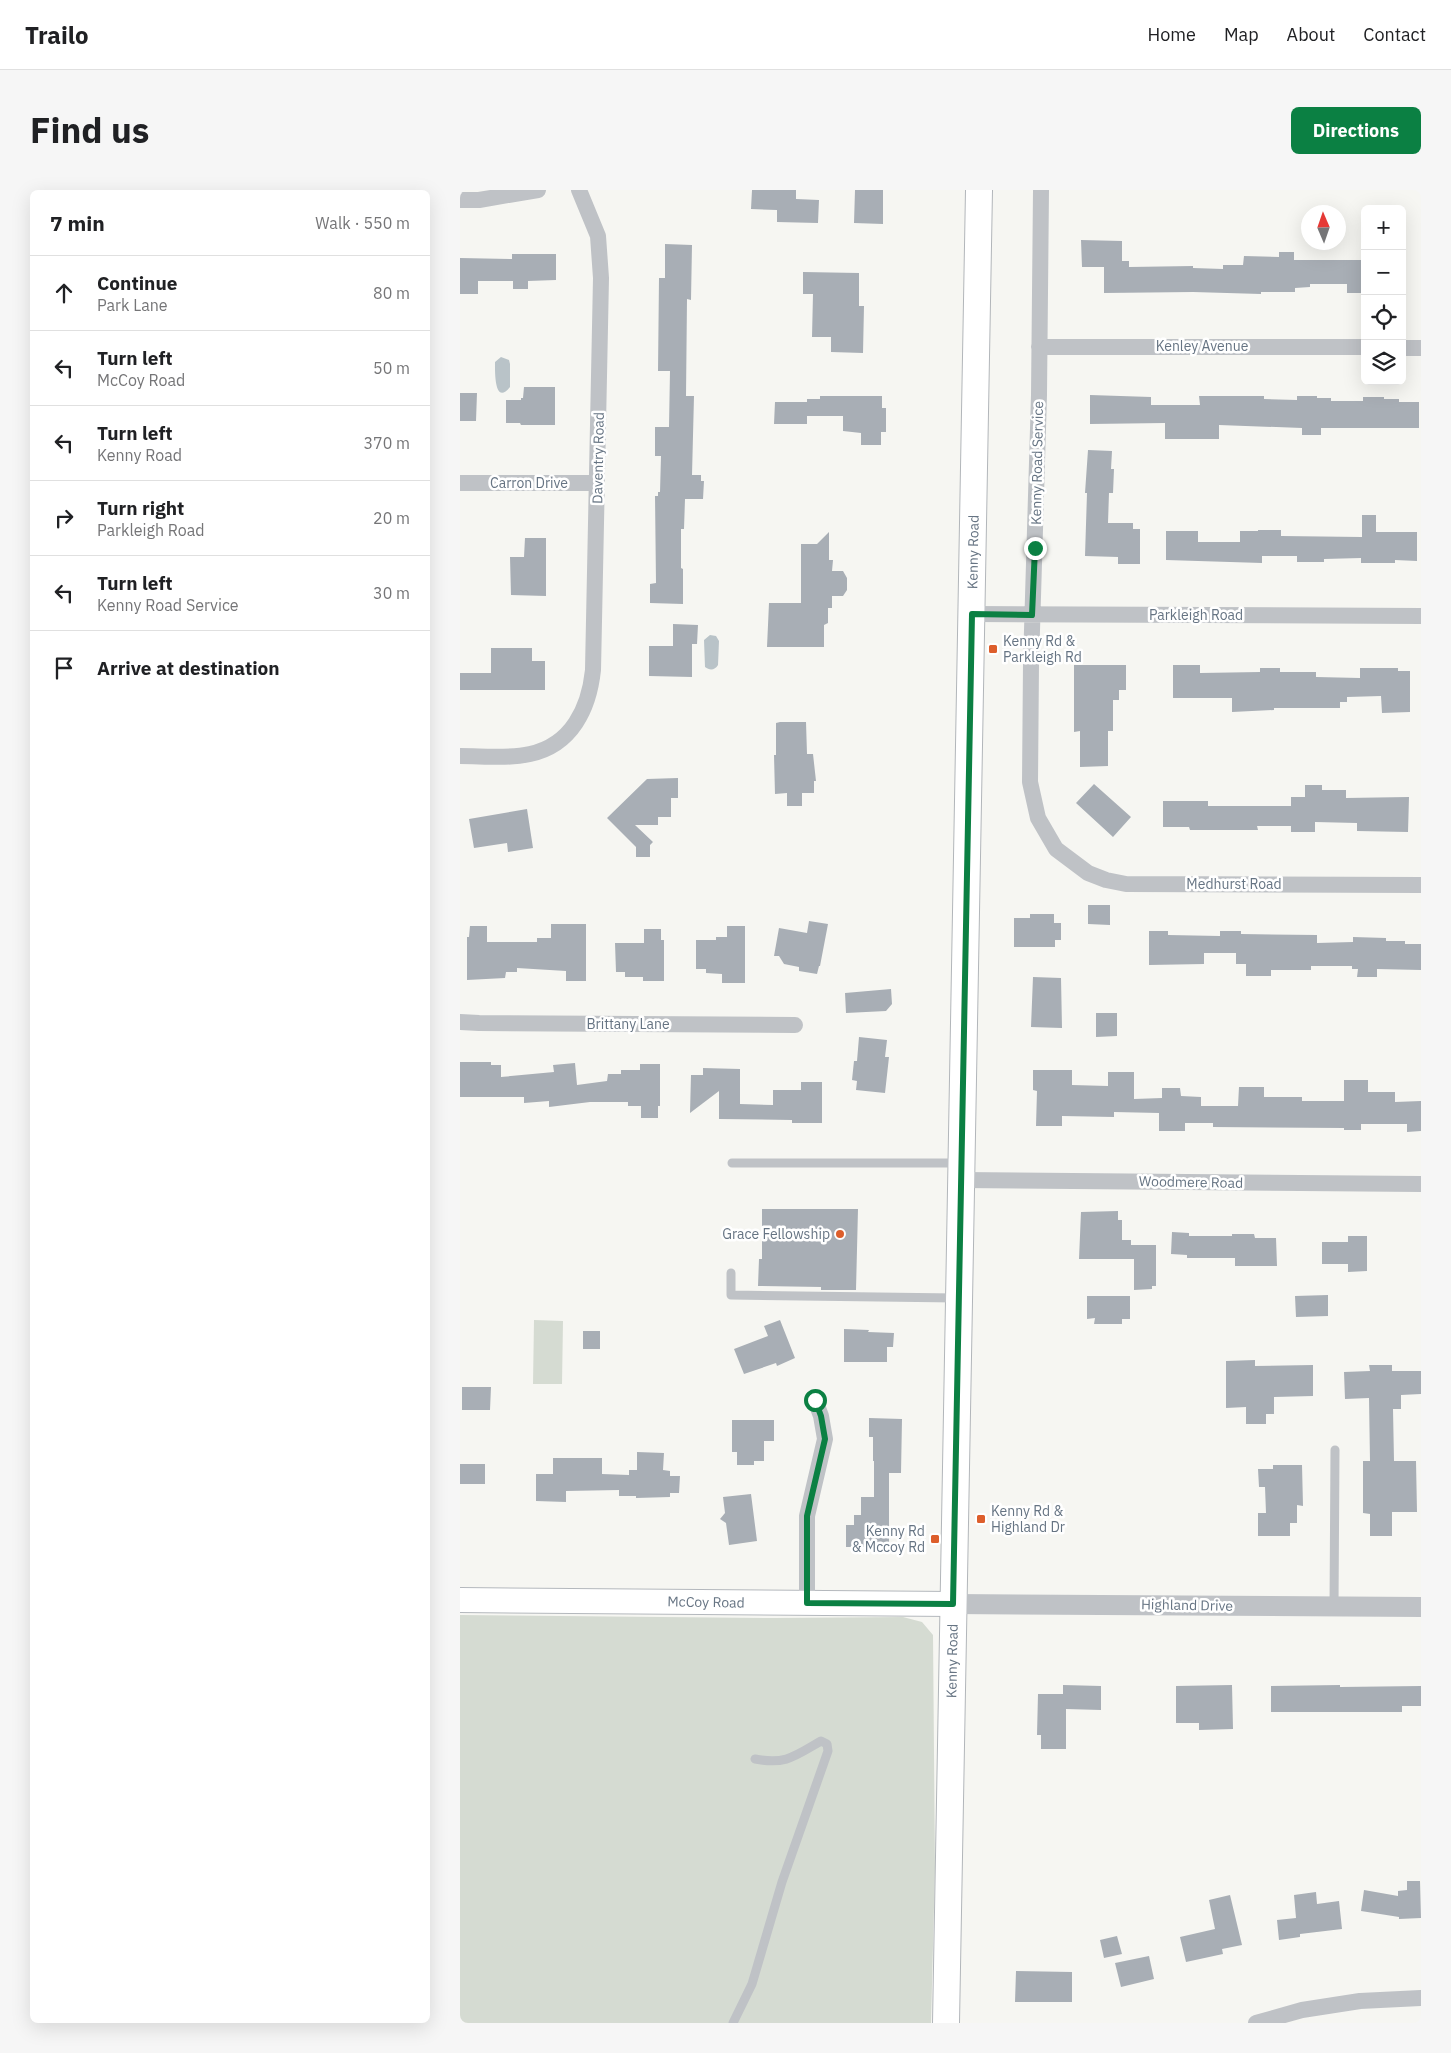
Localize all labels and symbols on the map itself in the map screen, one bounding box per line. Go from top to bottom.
north arrow [1301,205,1346,250]
street label: Kenley Avenue [1156,337,1249,355]
street label: Kenny Road Service [1027,401,1047,525]
street label: Daventry Road [588,412,608,504]
street label: Carron Drive [490,474,568,492]
street label: Kenny Road [963,515,983,589]
route end [1024,537,1047,560]
street label: Parkleigh Road [1149,606,1243,624]
place label: Kenny Rd & Parkleigh Rd [1003,632,1082,666]
marker: Kenny Rd & Parkleigh Rd [987,643,999,655]
street label: Medhurst Road [1186,875,1282,893]
street label: Brittany Lane [586,1015,670,1033]
street label: Woodmere Road [1139,1172,1243,1192]
place label: Grace Fellowship [722,1225,830,1243]
marker: Grace Fellowship [834,1228,846,1240]
route start [804,1389,827,1412]
place label: Kenny Rd & Highland Dr [991,1502,1065,1536]
marker: Kenny Rd & Highland Dr [975,1513,987,1525]
place label: Kenny Rd & Mccoy Rd [852,1522,925,1556]
marker: Kenny Rd & Mccoy Rd [929,1533,941,1545]
street label: McCoy Road [667,1592,745,1612]
street label: Highland Drive [1141,1595,1233,1615]
street label: Kenny Road [942,1624,962,1698]

